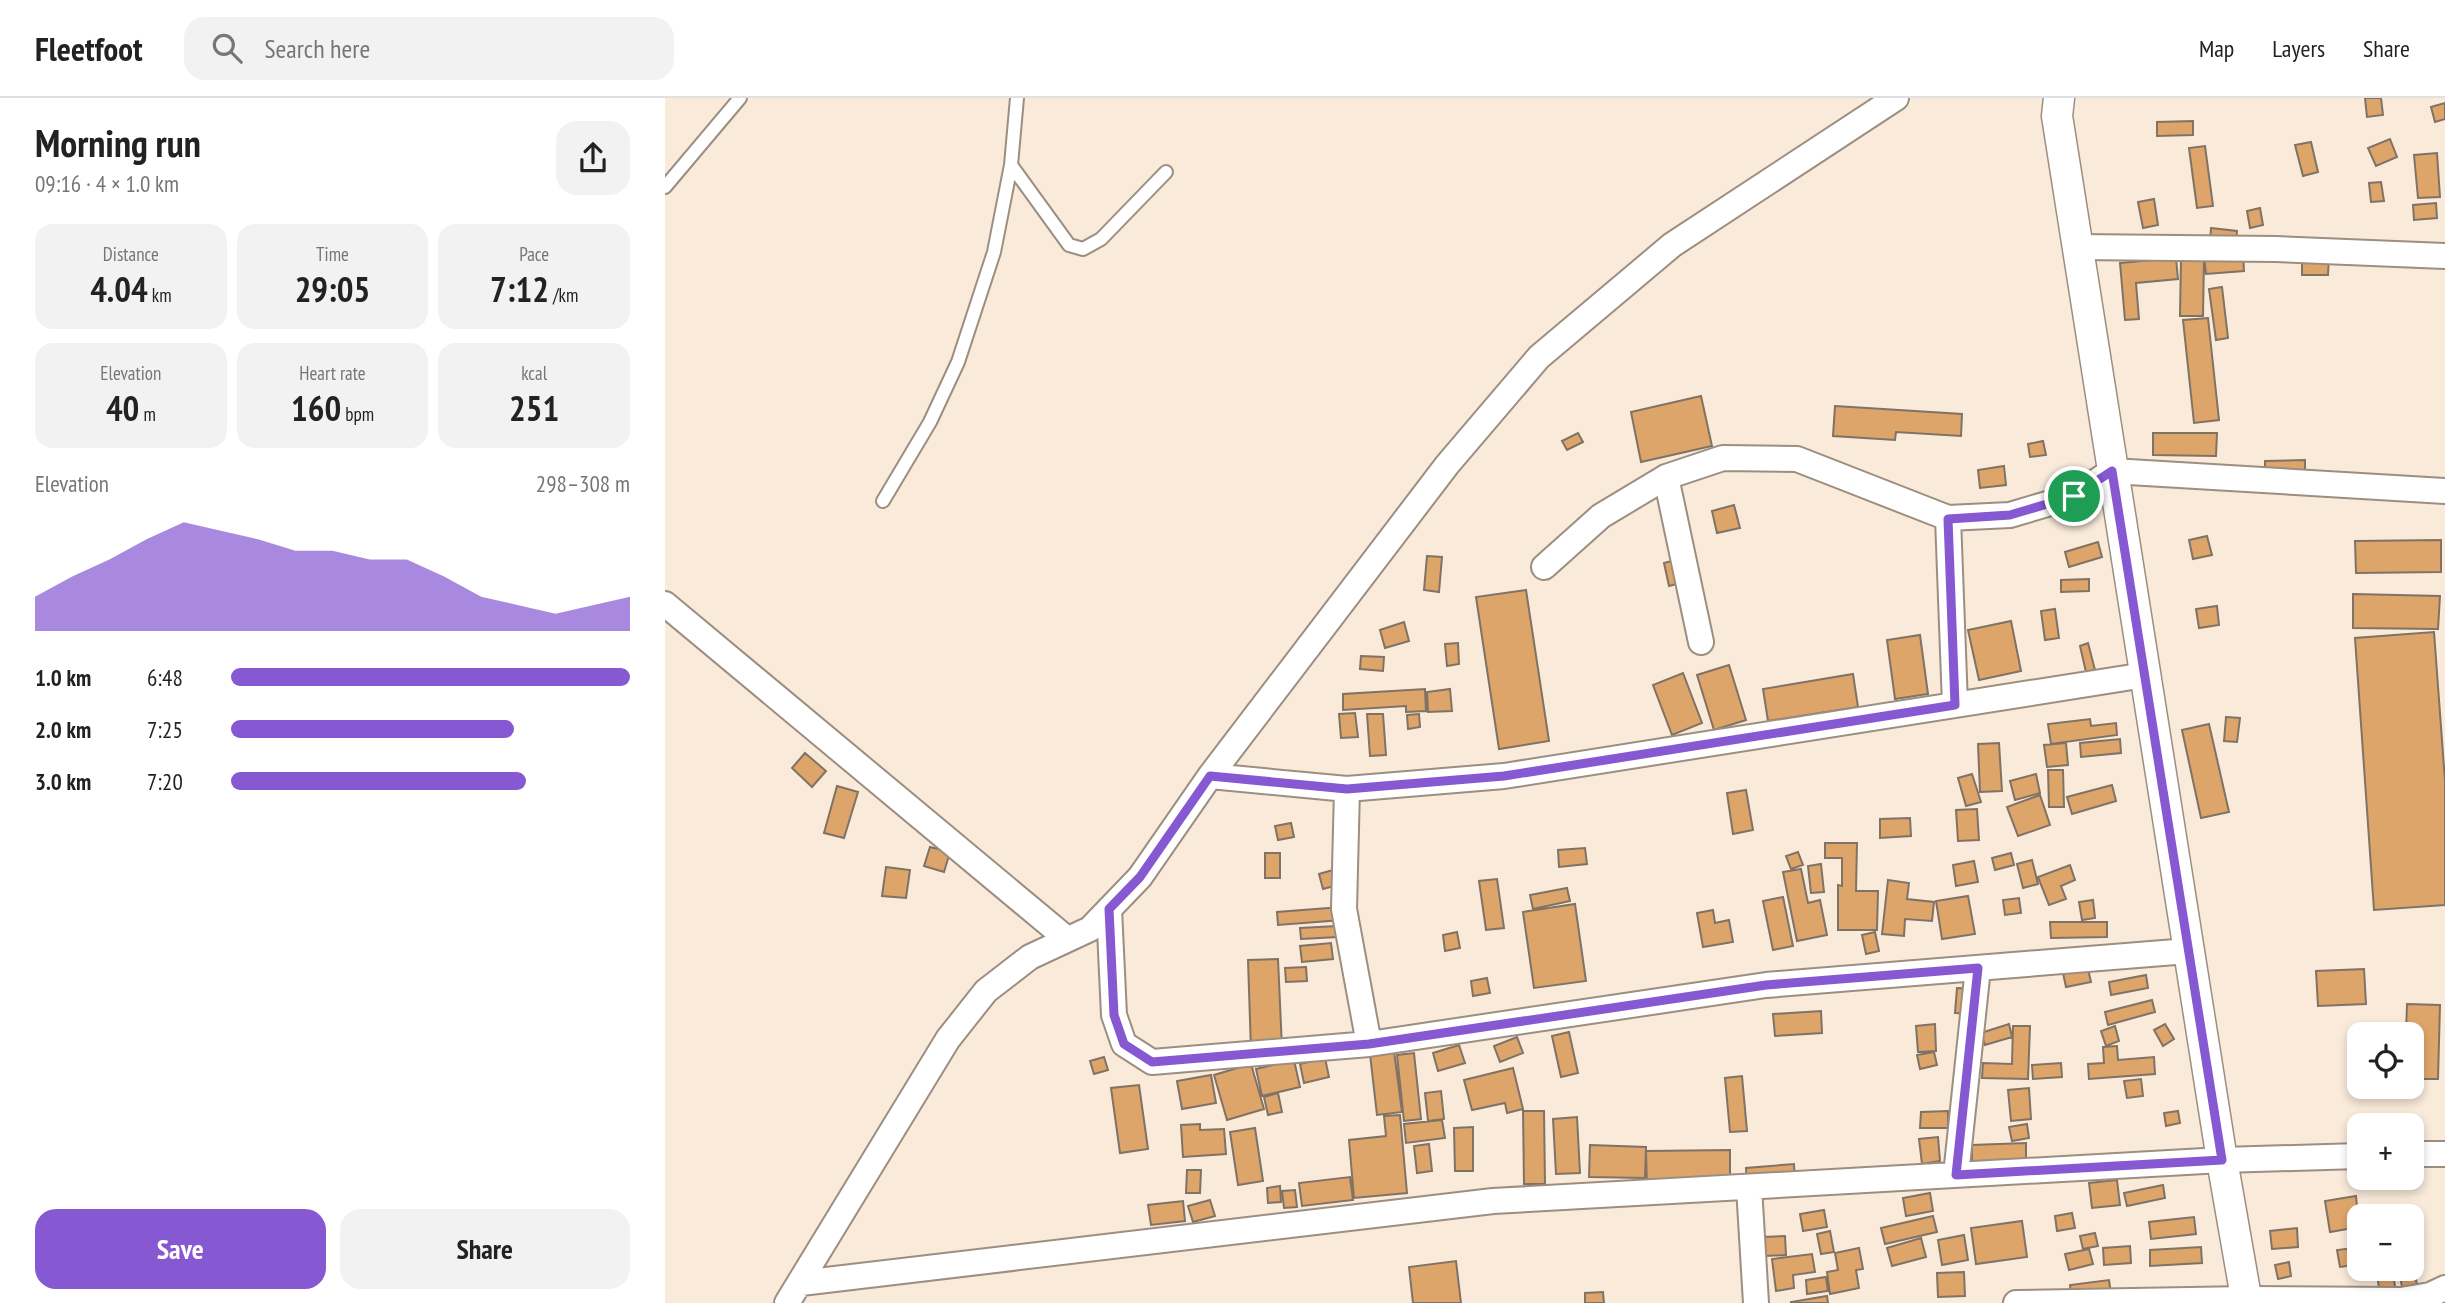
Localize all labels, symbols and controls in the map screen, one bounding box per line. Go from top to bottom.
search box [184,17,674,80]
text: Fleetfoot [35,27,142,70]
icon: search [208,29,246,67]
text: Search here [264,32,370,65]
text: Map [2199,33,2234,64]
text: Layers [2272,33,2325,64]
text: Share [2363,33,2410,64]
text: Morning run [35,118,201,167]
button: share [556,121,630,195]
text: 09:16 · 4 × 1.0 km [35,169,179,198]
text: Distance [103,242,159,266]
text: Time [316,242,349,266]
text: Pace [519,242,549,266]
text: 4.04 [90,266,148,312]
text: 29:05 [295,266,370,312]
text: 7:12 [490,266,549,312]
text: km [148,283,172,307]
text: /km [549,283,578,307]
text: Elevation [100,361,161,385]
text: Heart rate [299,361,366,385]
text: kcal [521,361,547,385]
text: 40 [106,385,139,431]
text: 160 [291,385,341,431]
text: 251 [509,385,559,431]
text: m [139,402,156,426]
text: bpm [341,402,374,426]
pin [2044,466,2104,526]
text: Elevation [35,469,109,498]
text: 298–308 m [536,469,630,498]
icon: arrive [2055,477,2093,515]
text: 1.0 km [35,663,91,692]
text: 6:48 [147,663,183,692]
text: 2.0 km [35,715,91,744]
text: 7:25 [147,715,183,744]
text: 3.0 km [35,767,91,796]
text: 7:20 [147,767,183,796]
map controls [2347,1022,2424,1281]
button: locate [2347,1022,2424,1099]
button: + [2347,1113,2424,1190]
button: − [2347,1204,2424,1281]
button: Save [35,1209,326,1289]
button: Share [340,1209,630,1289]

